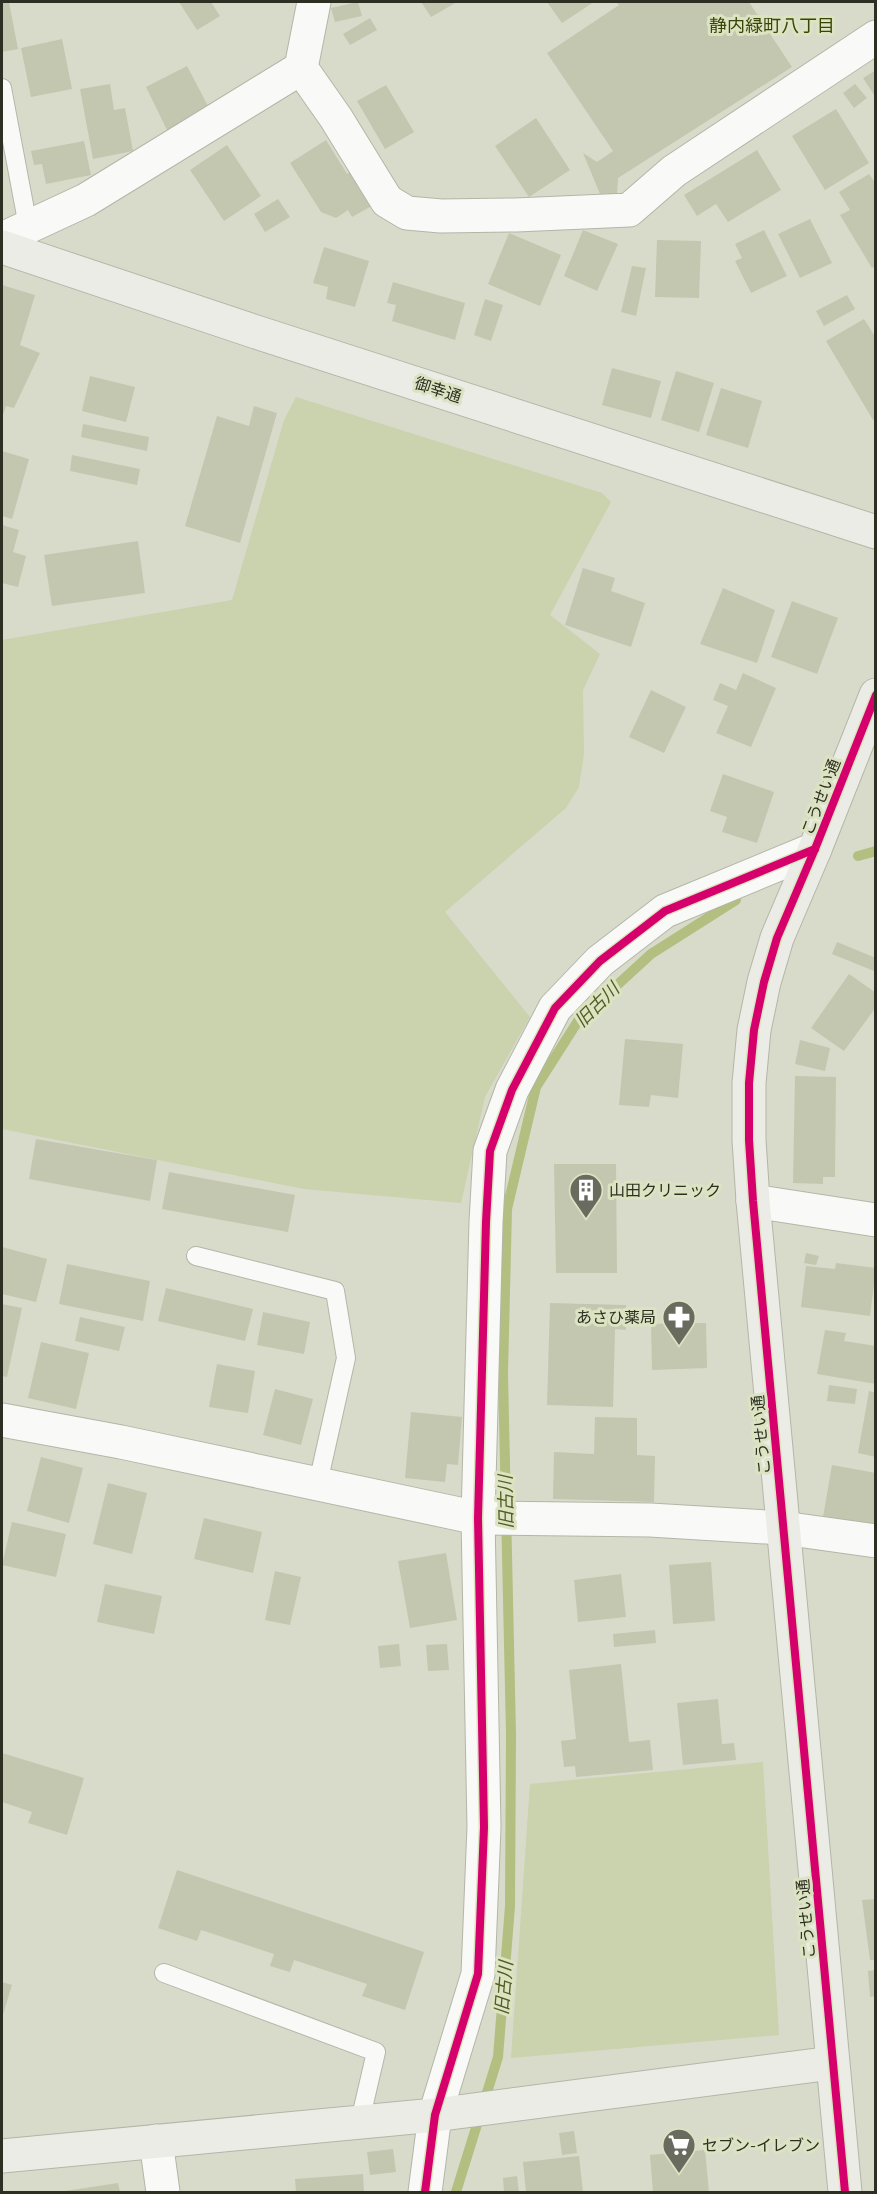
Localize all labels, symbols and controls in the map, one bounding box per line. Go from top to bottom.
district label: 静内緑町八丁目 [709,15,835,37]
street label: 御幸通 [412,374,464,406]
street label: こうせい通 [798,756,844,838]
water label: 旧古川 [570,977,625,1032]
building icon: 山田クリニック [568,1172,604,1219]
place label: 山田クリニック [609,1181,721,1200]
pharmacy icon: あさひ薬局 [661,1299,697,1346]
place label: あさひ薬局 [576,1308,656,1327]
street label: こうせい通 [748,1394,774,1476]
water label: 旧古川 [494,1473,517,1529]
street label: こうせい通 [793,1878,819,1960]
water label: 旧古川 [491,1958,517,2016]
supermarket icon: セブン-イレブン [661,2127,697,2174]
place label: セブン-イレブン [702,2136,820,2155]

